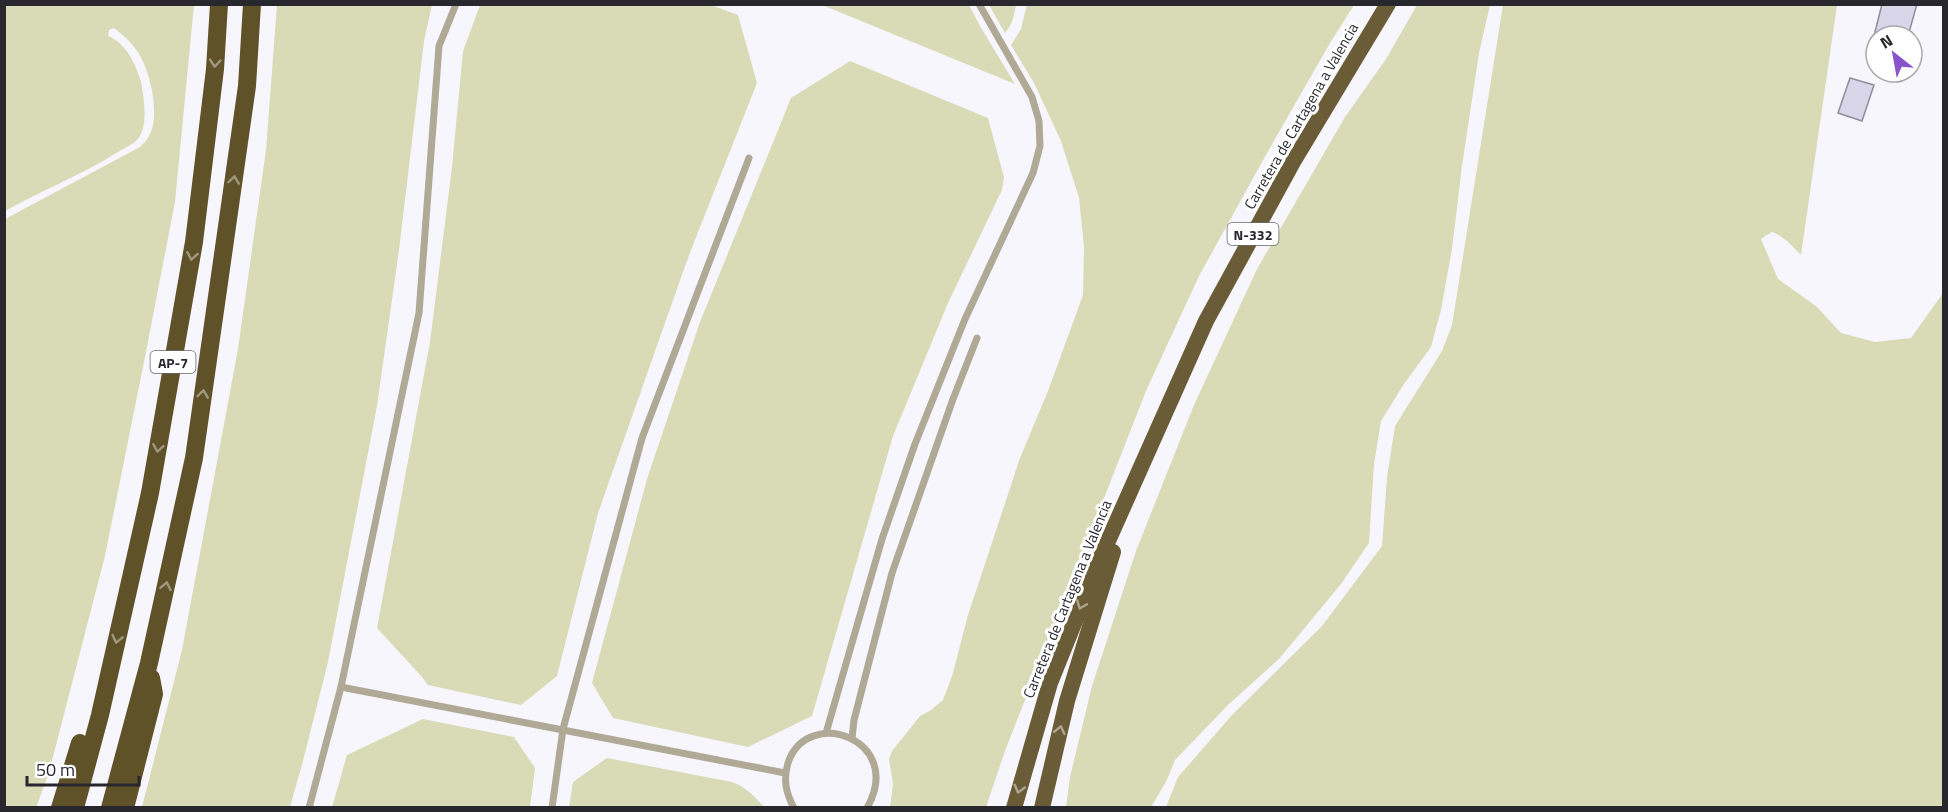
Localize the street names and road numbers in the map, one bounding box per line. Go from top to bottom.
street label: Carretera de Cartagena a Valencia [1238,18,1364,214]
road number: N-332 [1228,223,1278,245]
road number: AP-7 [150,351,195,373]
street label: Carretera de Cartagena a Valencia [1017,496,1118,702]

